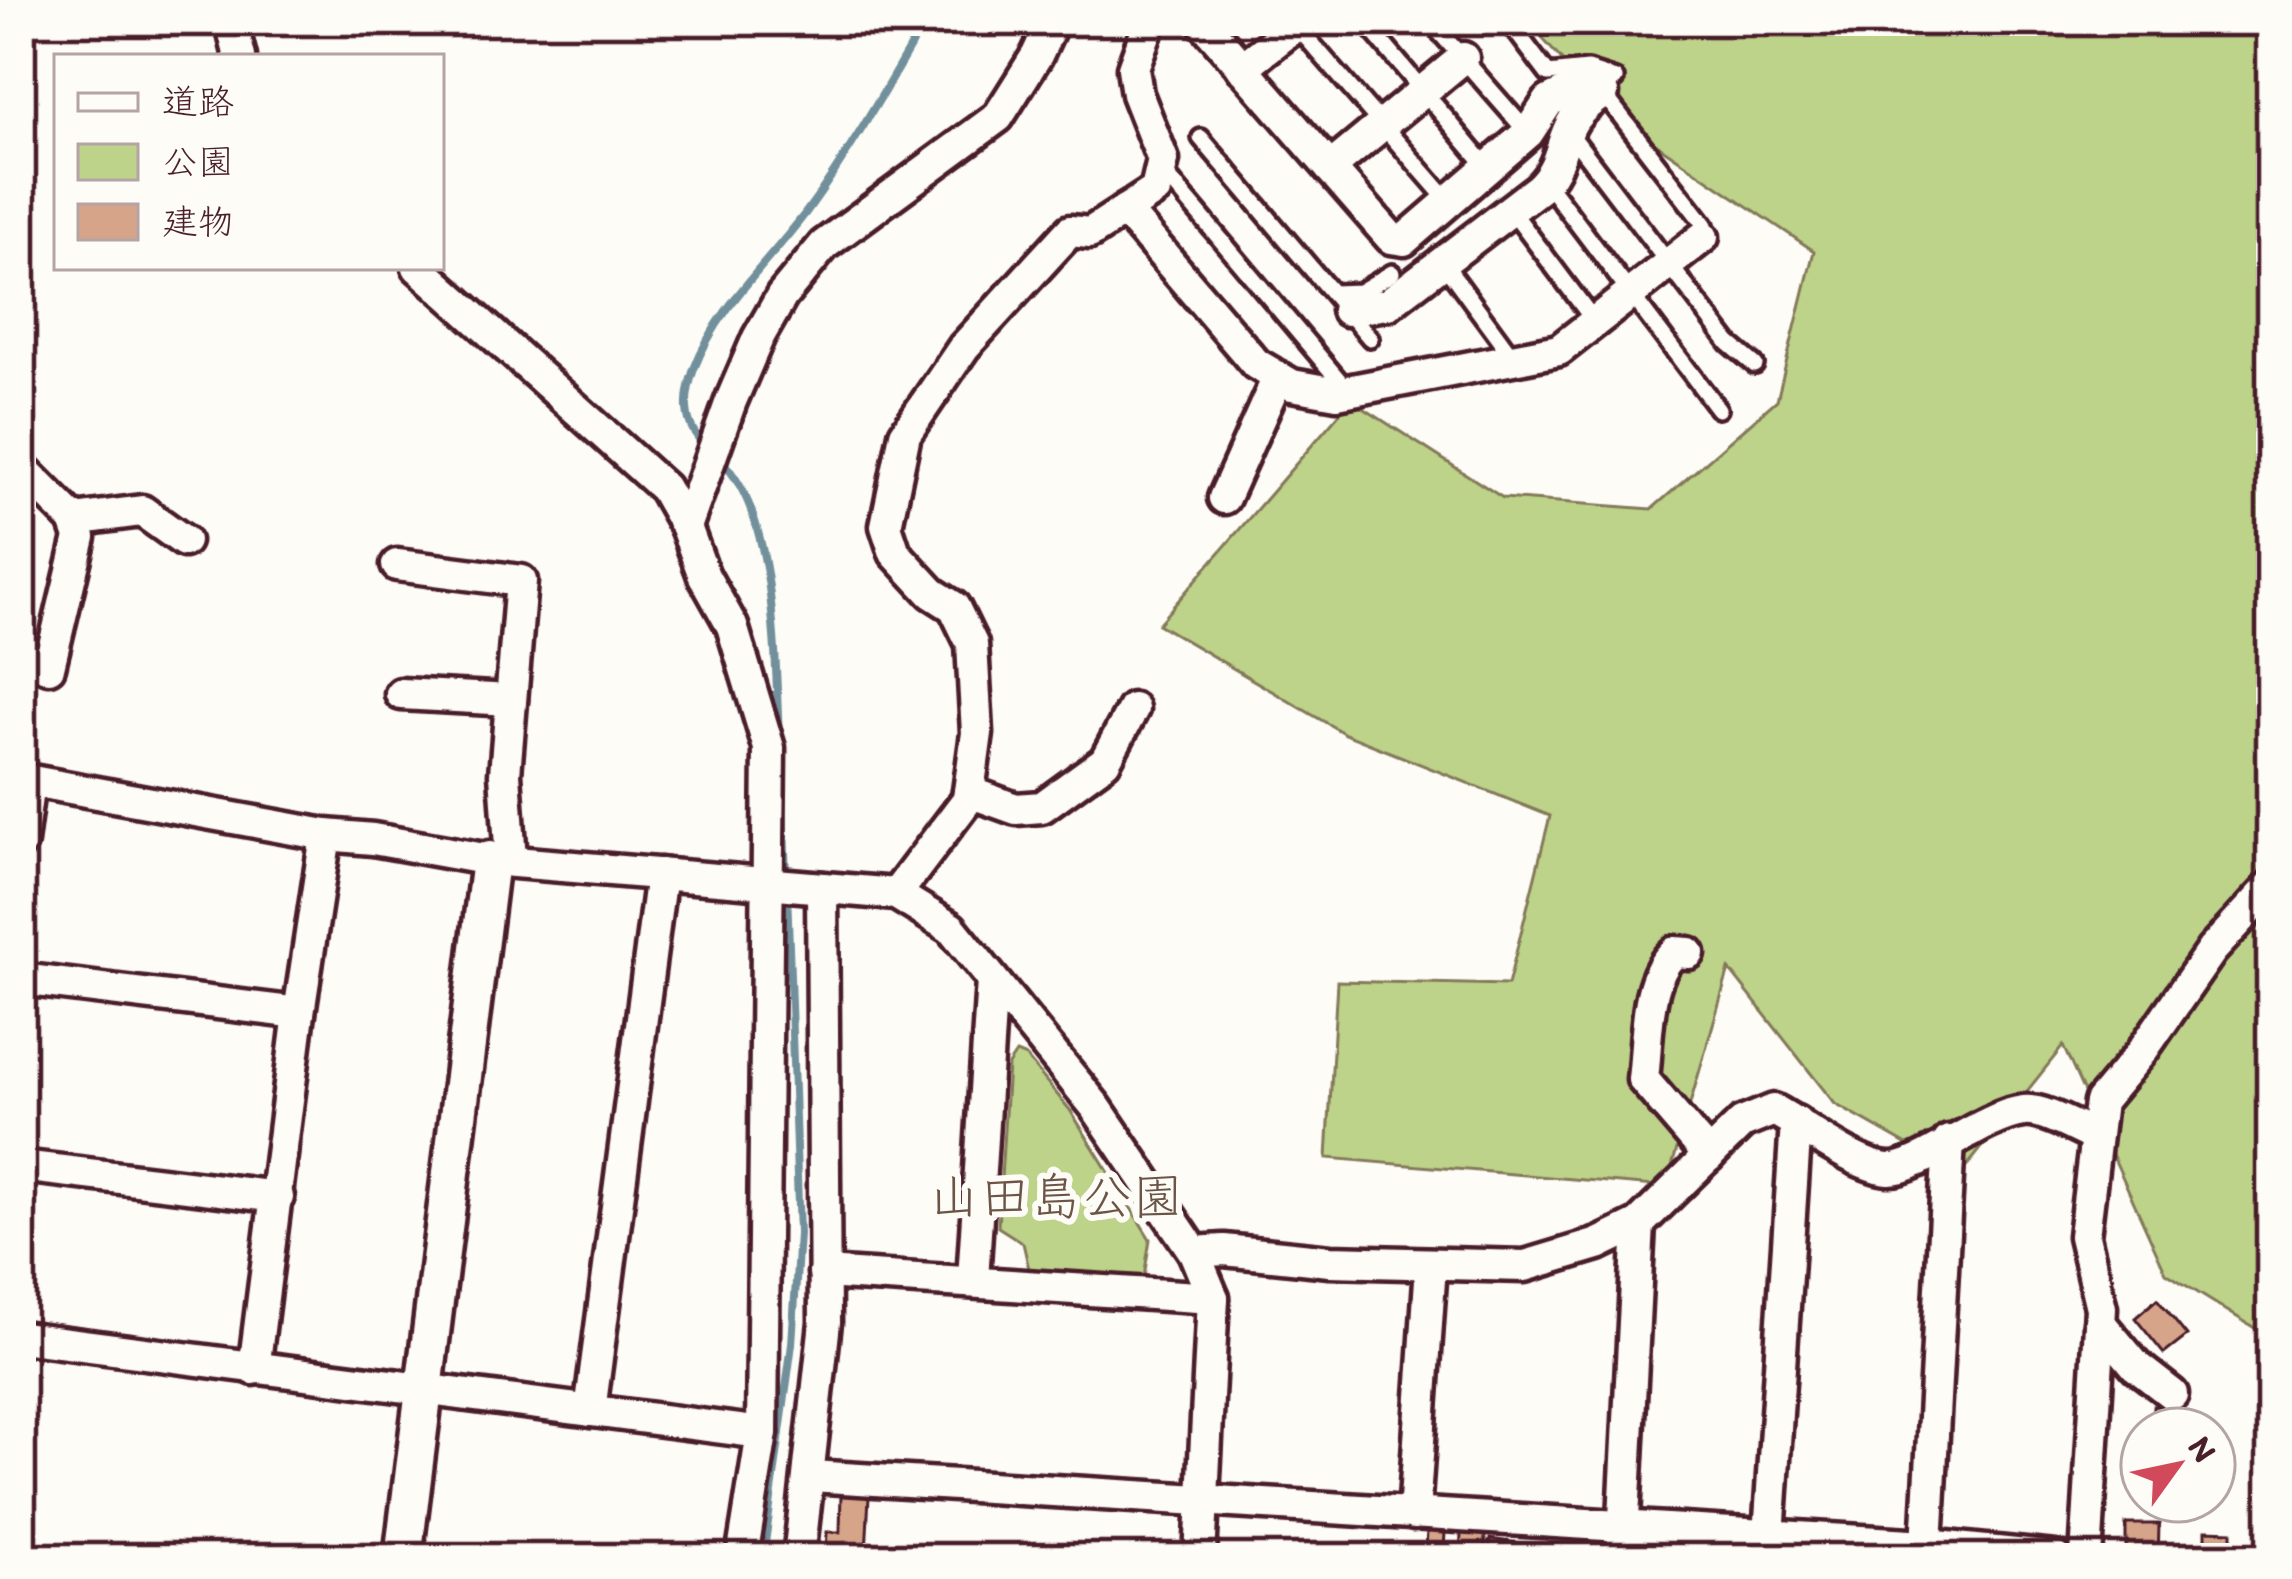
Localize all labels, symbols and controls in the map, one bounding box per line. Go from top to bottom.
legend [54,54,444,270]
text: 道路 [162,80,234,123]
text: 公園 [162,140,234,183]
text: 建物 [162,200,234,243]
park label: 山田島公園 [928,1166,1184,1227]
north arrow [2118,1405,2238,1525]
text: N [2180,1429,2225,1469]

